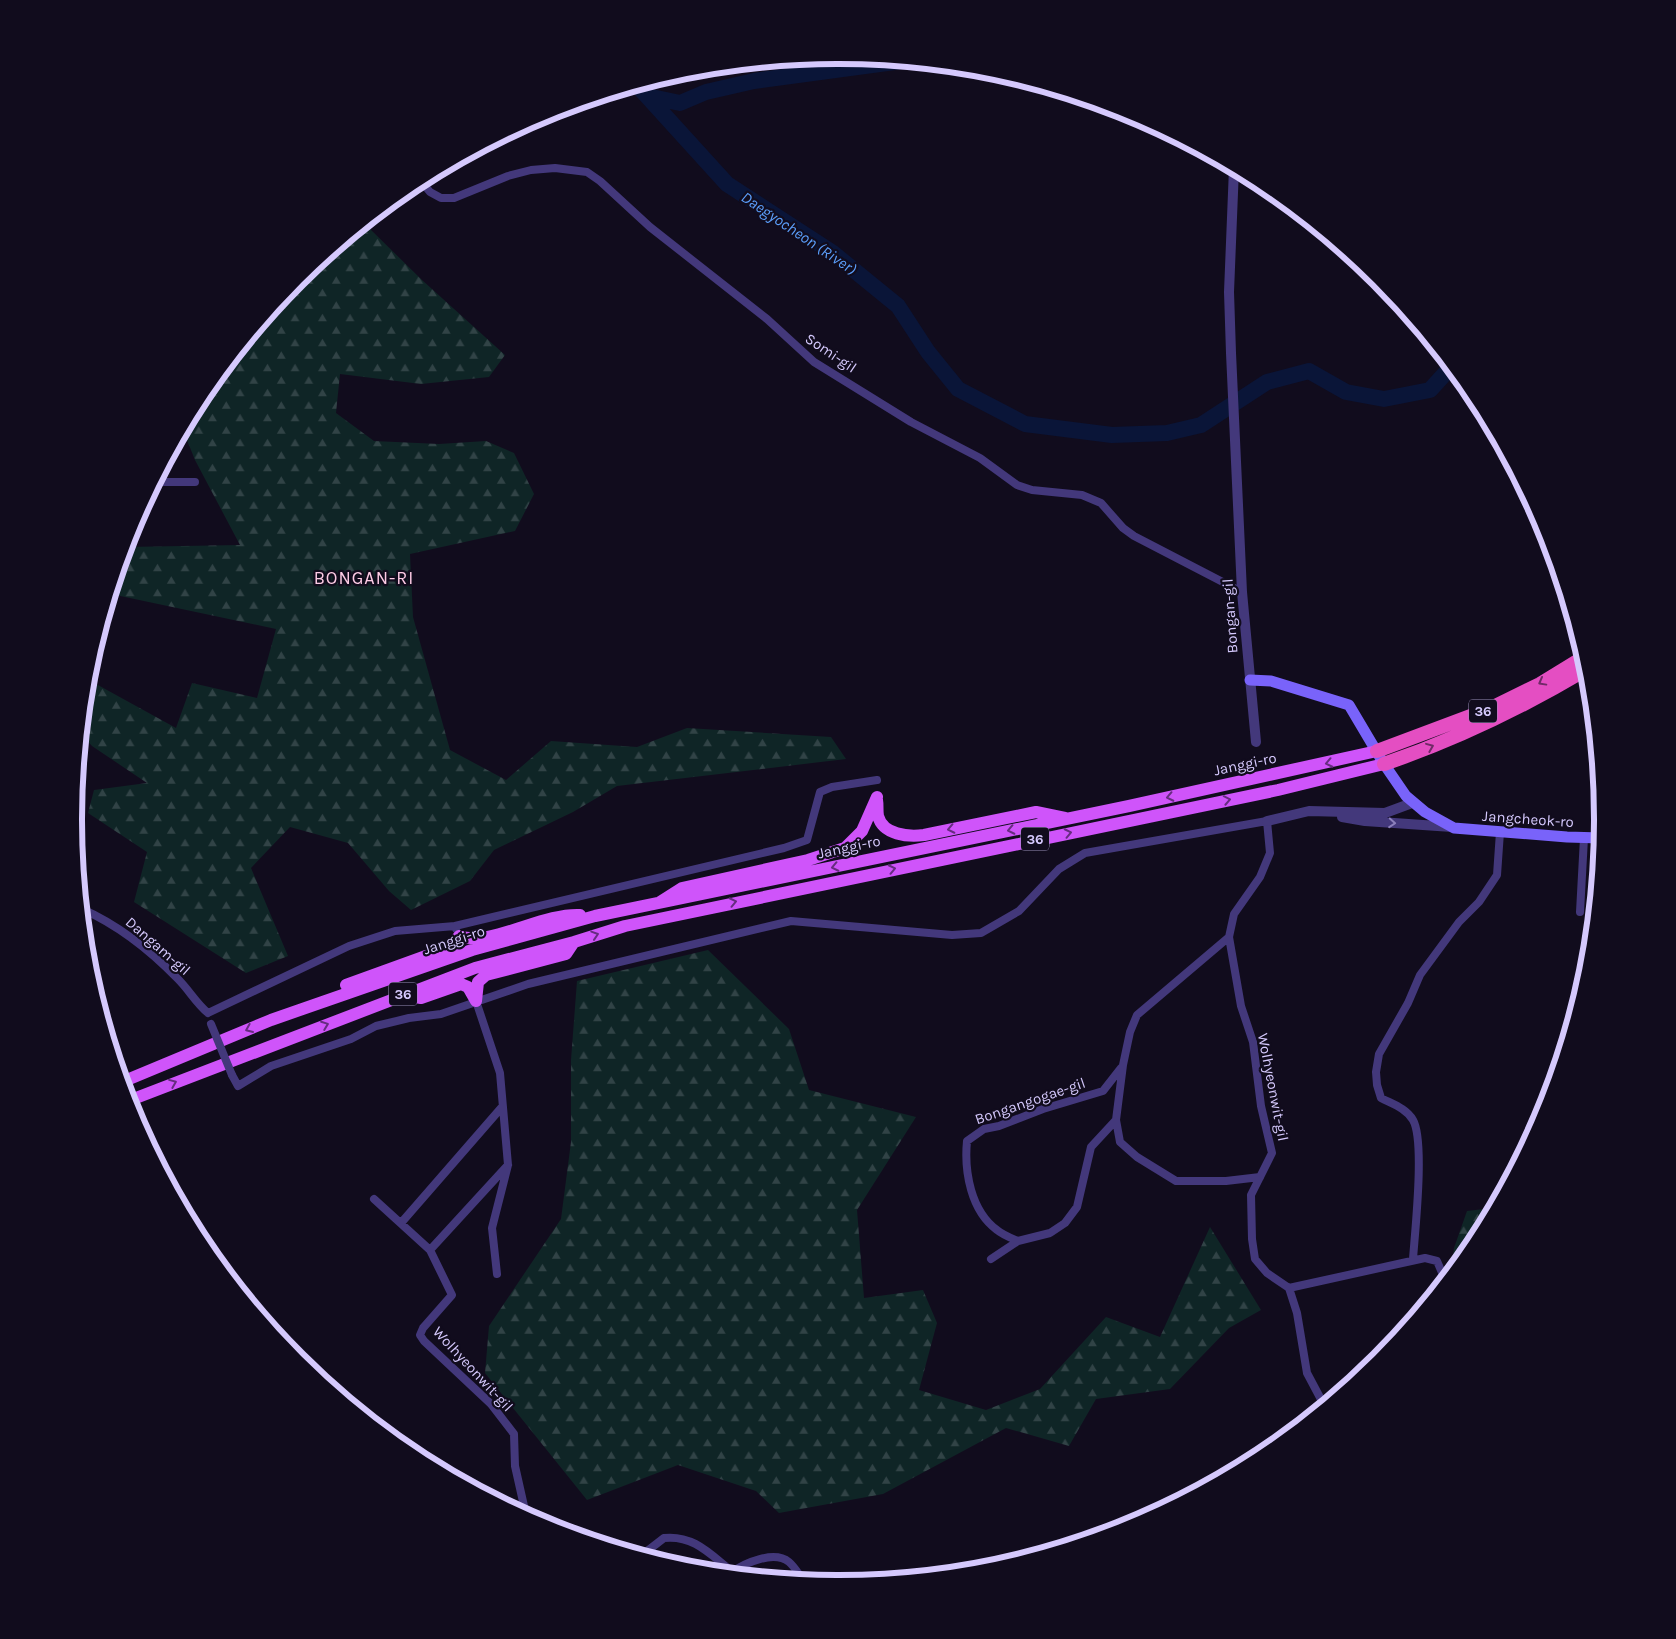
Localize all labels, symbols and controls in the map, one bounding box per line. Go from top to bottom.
water label: Daegyocheon (River) [738,187,860,279]
street label: Somi-gil [802,329,860,377]
district label: BONGAN-RI [314,567,414,589]
street label: Bongan-gil [1218,578,1242,654]
one-way arrow [1538,676,1547,686]
road number: 36 [1469,699,1497,722]
one-way arrow [1425,743,1434,754]
street label: Janggi-ro [1212,749,1278,779]
one-way arrow [1325,757,1334,768]
one-way arrow [1166,791,1175,802]
one-way arrow [1223,796,1232,806]
street label: Jangcheok-ro [1482,807,1574,831]
one-way arrow [1388,818,1396,829]
one-way arrow [947,823,956,834]
one-way arrow [1007,825,1016,835]
road number: 36 [1021,828,1049,851]
one-way arrow [1064,828,1072,838]
street label: Janggi-ro [816,832,882,862]
one-way arrow [831,861,840,872]
one-way arrow [887,864,896,875]
one-way arrow [728,897,737,908]
street label: Dangam-gil [122,913,194,979]
street label: Janggi-ro [421,922,487,958]
one-way arrow [591,931,599,941]
road number: 36 [389,982,417,1006]
one-way arrow [320,1020,329,1031]
one-way arrow [245,1022,254,1033]
street label: Wolhyeonwit-gil [1254,1031,1292,1143]
street label: Bongangogae-gil [972,1074,1088,1128]
one-way arrow [169,1078,177,1088]
street label: Wolhyeonwit-gil [429,1323,517,1415]

